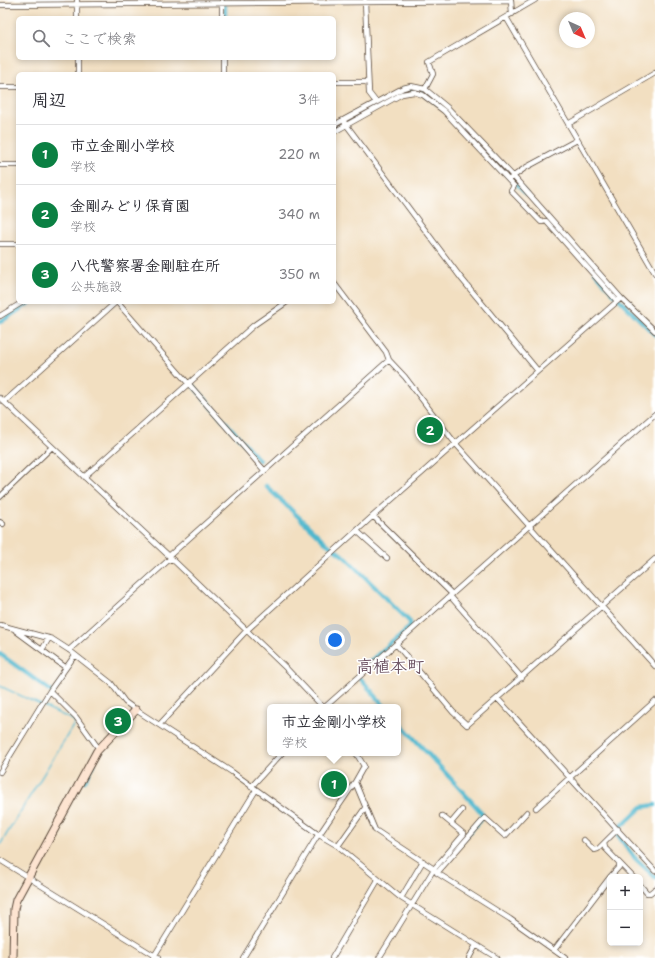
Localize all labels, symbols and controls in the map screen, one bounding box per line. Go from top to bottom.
north arrow [559,12,595,48]
search box [16,16,336,60]
icon: search [30,27,52,49]
text: ここで検索 [62,29,137,49]
text: 周辺 [32,89,66,111]
text: 3件 [298,91,320,108]
text: 市立金剛小学校 [70,136,175,156]
text: 1 [42,146,48,163]
text: 220 m [278,146,320,163]
text: 学校 [70,158,96,175]
text: 金剛みどり保育園 [70,196,190,216]
text: 2 [40,206,50,223]
text: 340 m [278,206,320,223]
text: 学校 [70,218,96,235]
text: 八代警察署金剛駐在所 [70,256,220,276]
text: 3 [40,266,50,283]
text: 350 m [279,266,320,283]
text: 公共施設 [70,278,122,295]
pin: 2 [417,415,443,445]
your location [325,630,345,650]
district label: 高植本町 [356,655,424,677]
popup [267,704,401,756]
pin: 3 [105,706,131,736]
text: 市立金剛小学校 [281,712,387,732]
text: 学校 [281,734,308,751]
pin: 1 [321,769,347,799]
map controls [607,874,643,946]
button: + [607,874,643,910]
button: − [607,910,643,946]

